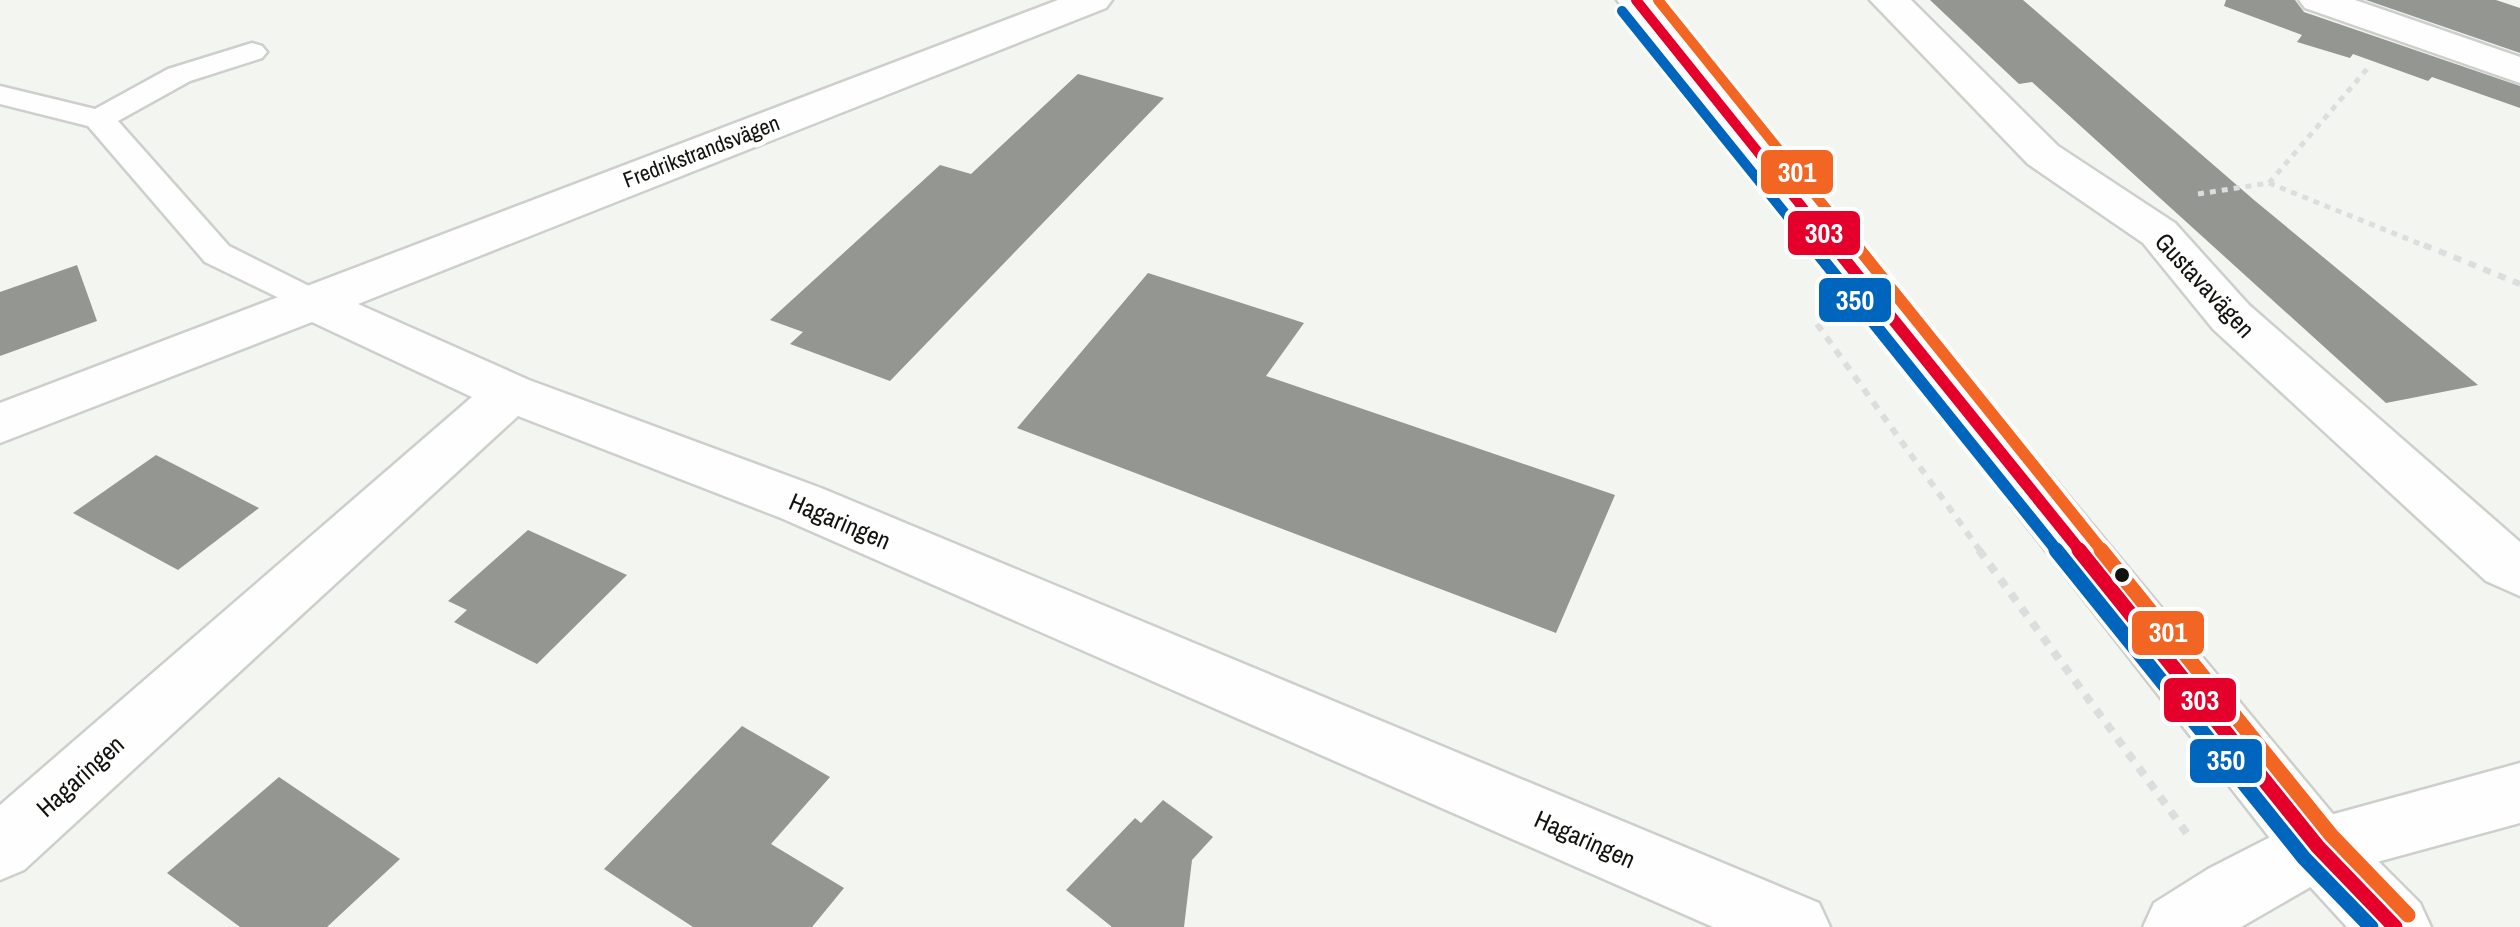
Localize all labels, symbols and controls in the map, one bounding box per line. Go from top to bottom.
street label: Fredrikstrandsvägen [618,107,784,195]
line badge: 301 [1759,148,1835,196]
text: 301 [1778,153,1816,191]
line badge: 303 [1786,209,1862,257]
text: 303 [1805,214,1843,252]
street label: Gustavavägen [2147,225,2263,345]
line badge: 350 [1817,276,1893,324]
text: 350 [1836,281,1874,319]
street label: Hagaringen [784,484,896,558]
unlabelled marker [2112,565,2132,585]
line badge: 301 [2130,609,2206,657]
text: 301 [2149,613,2187,651]
line badge: 303 [2162,676,2238,724]
text: 303 [2181,681,2219,719]
street label: Hagaringen [29,728,131,824]
line badge: 350 [2188,737,2264,785]
text: 350 [2207,741,2245,779]
street label: Hagaringen [1529,802,1641,876]

